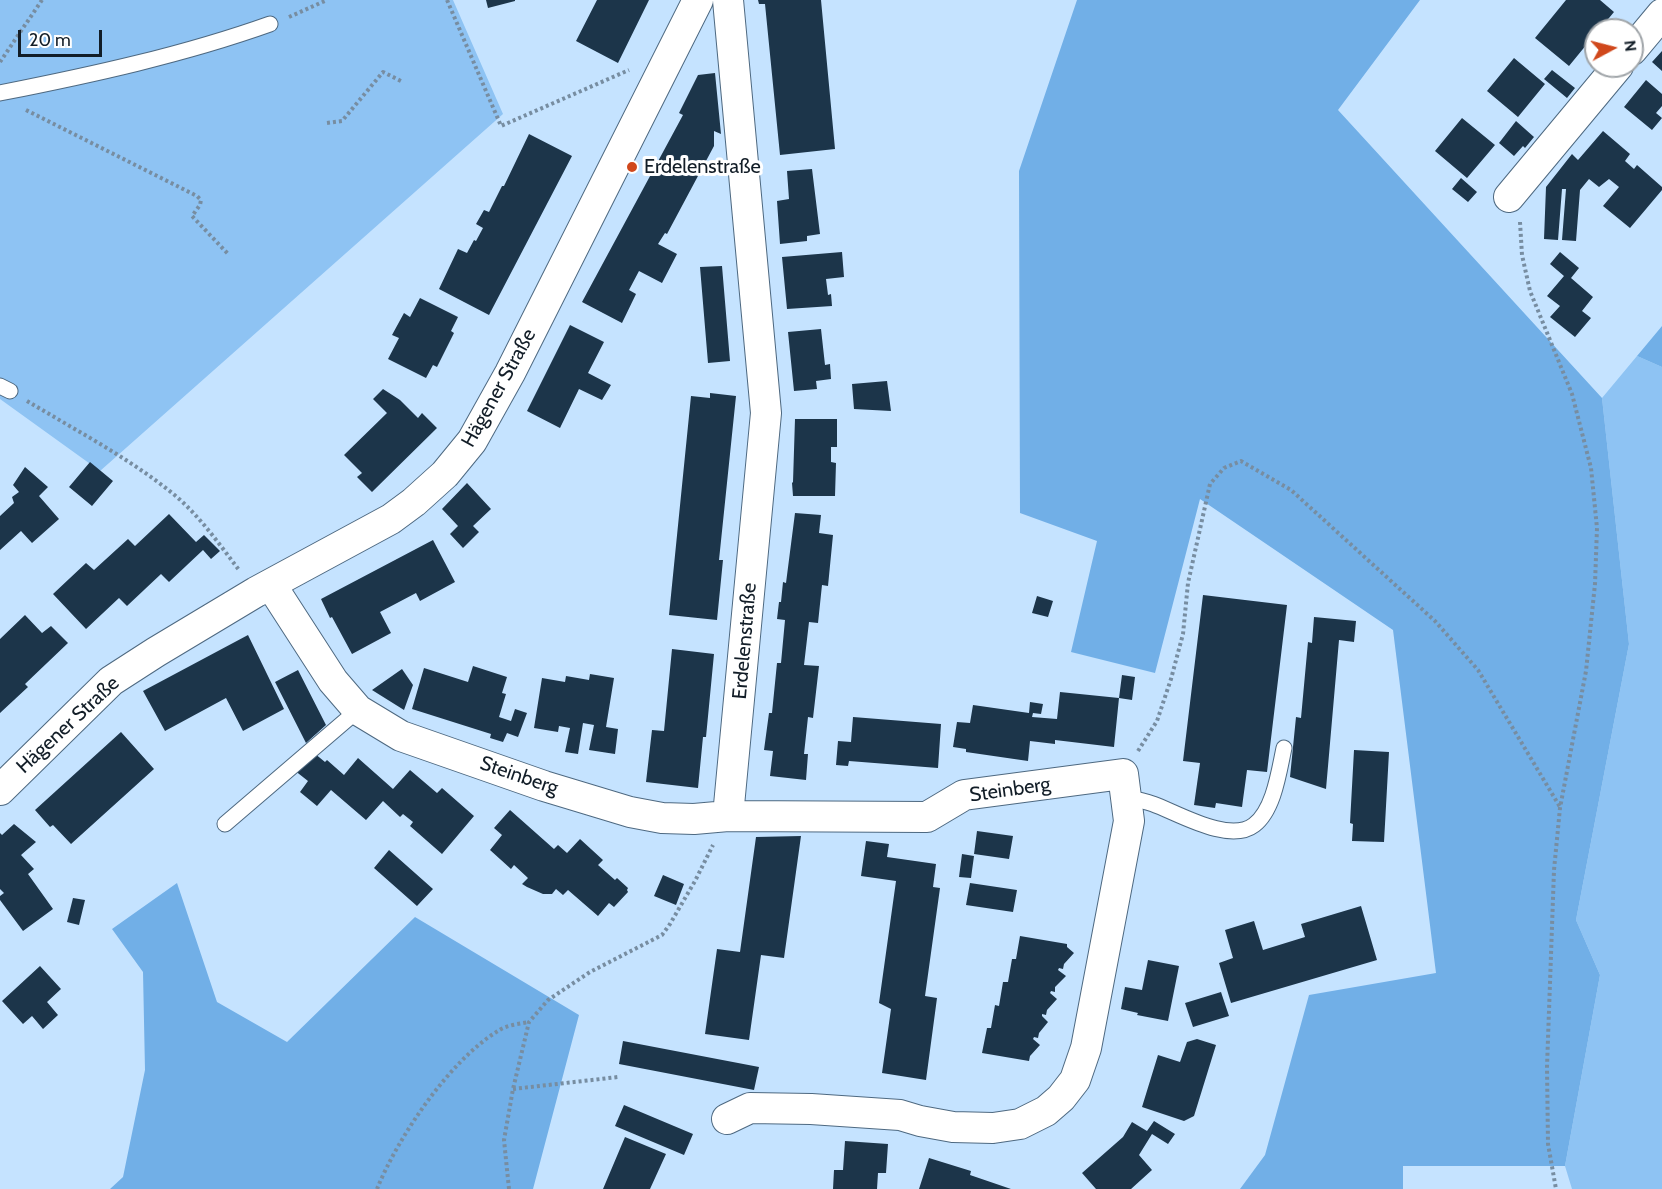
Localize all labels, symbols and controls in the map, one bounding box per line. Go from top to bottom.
scale bar [21,18,105,56]
north arrow [1584,18,1644,78]
text: 20 m [29,29,71,51]
text: N [1620,39,1640,53]
place label: Erdelenstraße [644,155,761,179]
marker: Erdelenstraße [625,160,639,174]
street label: Hägener Straße [457,325,541,451]
street label: Erdelenstraße [728,582,762,700]
street label: Hägener Straße [12,671,124,779]
street label: Steinberg [477,751,561,801]
street label: Steinberg [968,772,1052,808]

